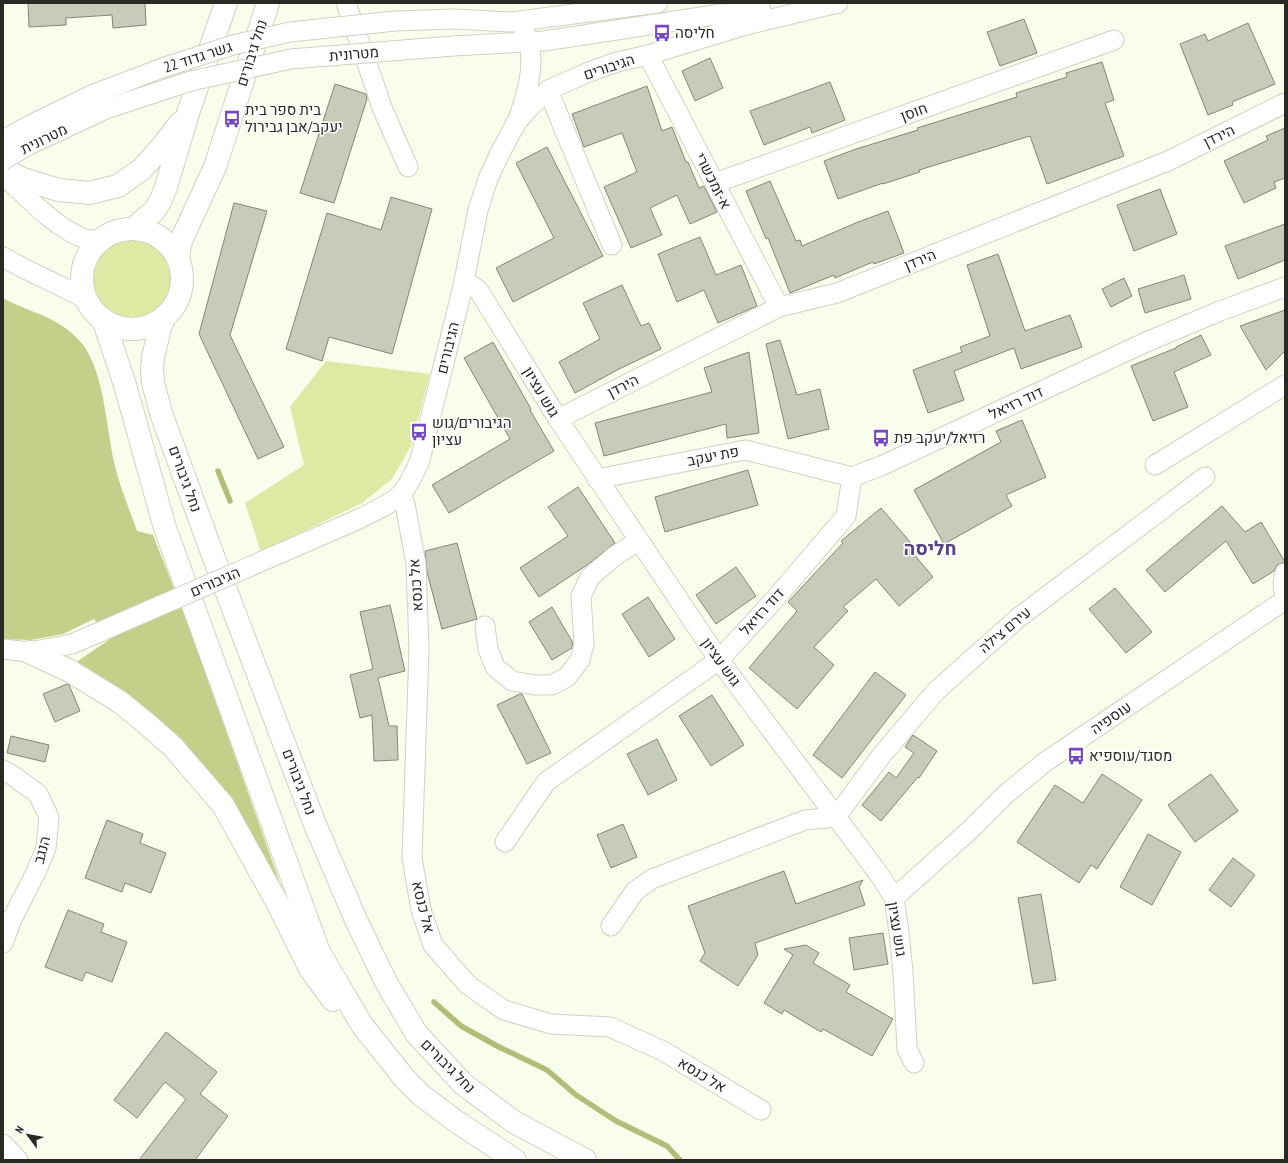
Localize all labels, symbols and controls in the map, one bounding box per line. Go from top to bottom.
street label: נחל גיבורים [232,17,271,89]
bus stop icon: חליסה [652,23,672,43]
place label: חליסה [675,23,715,42]
street label: גשר גדוד 22 [161,36,235,77]
street label: מטרונית [328,42,380,65]
street label: הגיבורים [581,49,637,84]
street label: חוסן [898,98,930,125]
place label: בית ספר בית יעקב/אבן גבירול [245,100,343,136]
bus stop icon: בית ספר בית יעקב/אבן גבירול [222,109,242,129]
street label: מטרונית [17,119,70,158]
street label: הירדן [1200,120,1238,151]
street label: א-זמכשרי [691,149,736,212]
street label: הירדן [901,245,939,274]
street label: הגיבורים [432,320,463,376]
street label: גוש עציון [519,363,564,421]
street label: הירדן [604,370,642,401]
street label: דוד רזיאל [986,382,1046,423]
place label: הגיבורים/גוש עציון [432,413,511,449]
bus stop icon: הגיבורים/גוש עציון [409,422,429,442]
bus stop icon: רזיאל/יעקב פת [871,428,891,448]
place label: רזיאל/יעקב פת [894,428,985,447]
street label: פת יעקב [685,441,740,470]
street label: נחל גיבורים [165,443,206,515]
district label: חליסה [904,536,956,560]
street label: אל כנסא [404,558,427,612]
street label: הגיבורים [187,562,243,601]
street label: דוד רזיאל [735,584,788,639]
street label: עירם צילה [975,602,1035,657]
street label: גוש עציון [697,634,746,690]
street label: עוספיה [1087,697,1135,738]
street label: נחל גיבורים [278,746,321,818]
bus stop icon: מסגד/עוספיא [1066,746,1086,766]
place label: מסגד/עוספיא [1089,746,1172,765]
street label: הנגב [29,834,54,866]
street label: אל כנסא [408,879,439,935]
street label: גוש עציון [884,900,911,958]
street label: נחל גיבורים [417,1034,480,1097]
street label: אל כנסא [675,1053,730,1096]
north arrow [8,1115,48,1155]
text: N [12,1123,27,1136]

